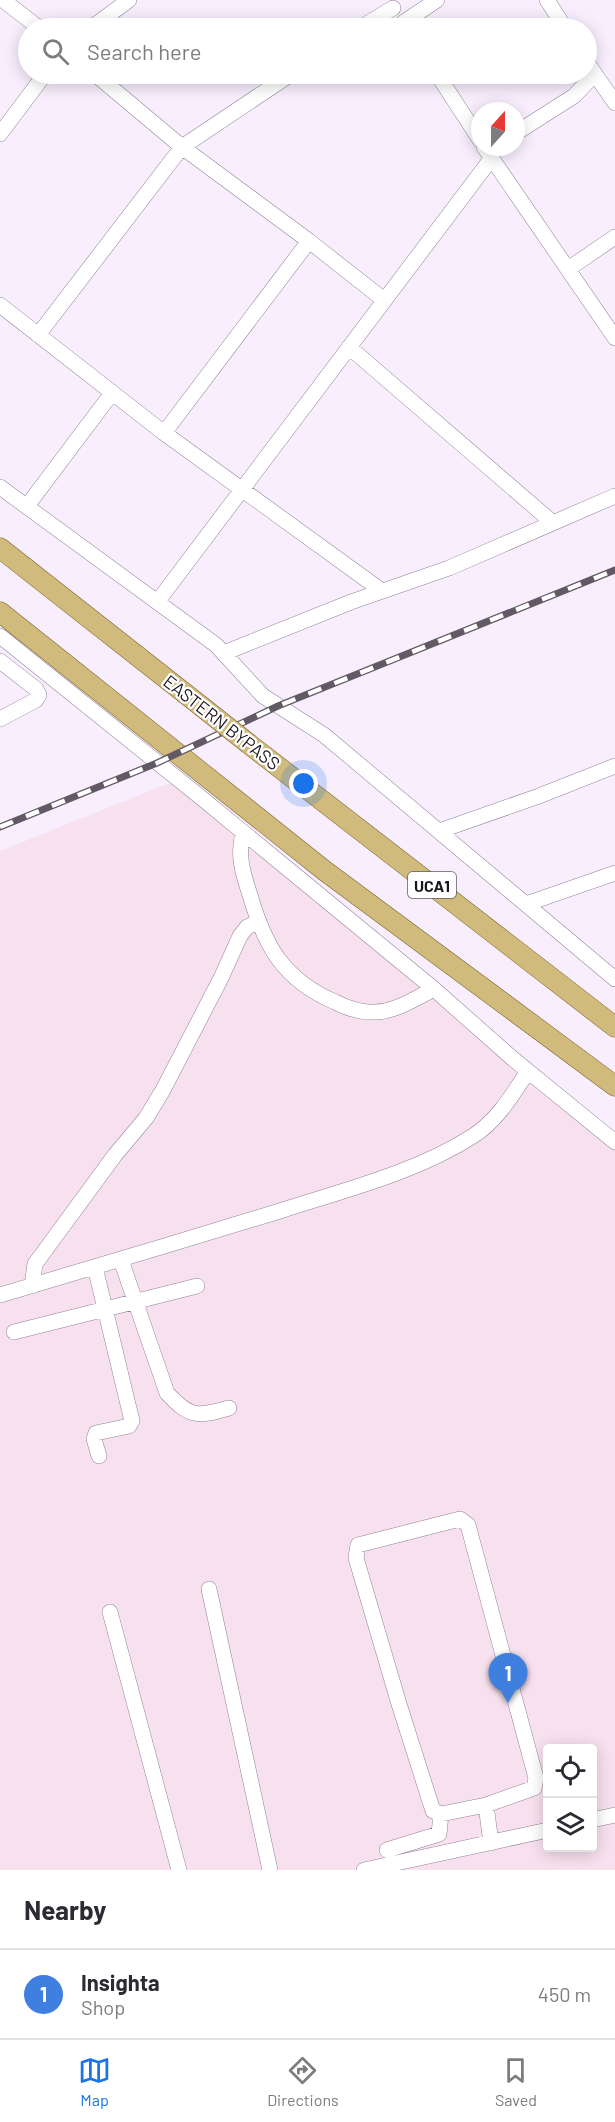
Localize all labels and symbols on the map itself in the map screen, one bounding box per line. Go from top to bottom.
north arrow [471,102,525,156]
street label: EASTERN BYPASS [159,670,285,774]
your location [289,769,318,798]
road number: UCA1 [408,872,456,898]
pin: 1 [488,1654,528,1703]

